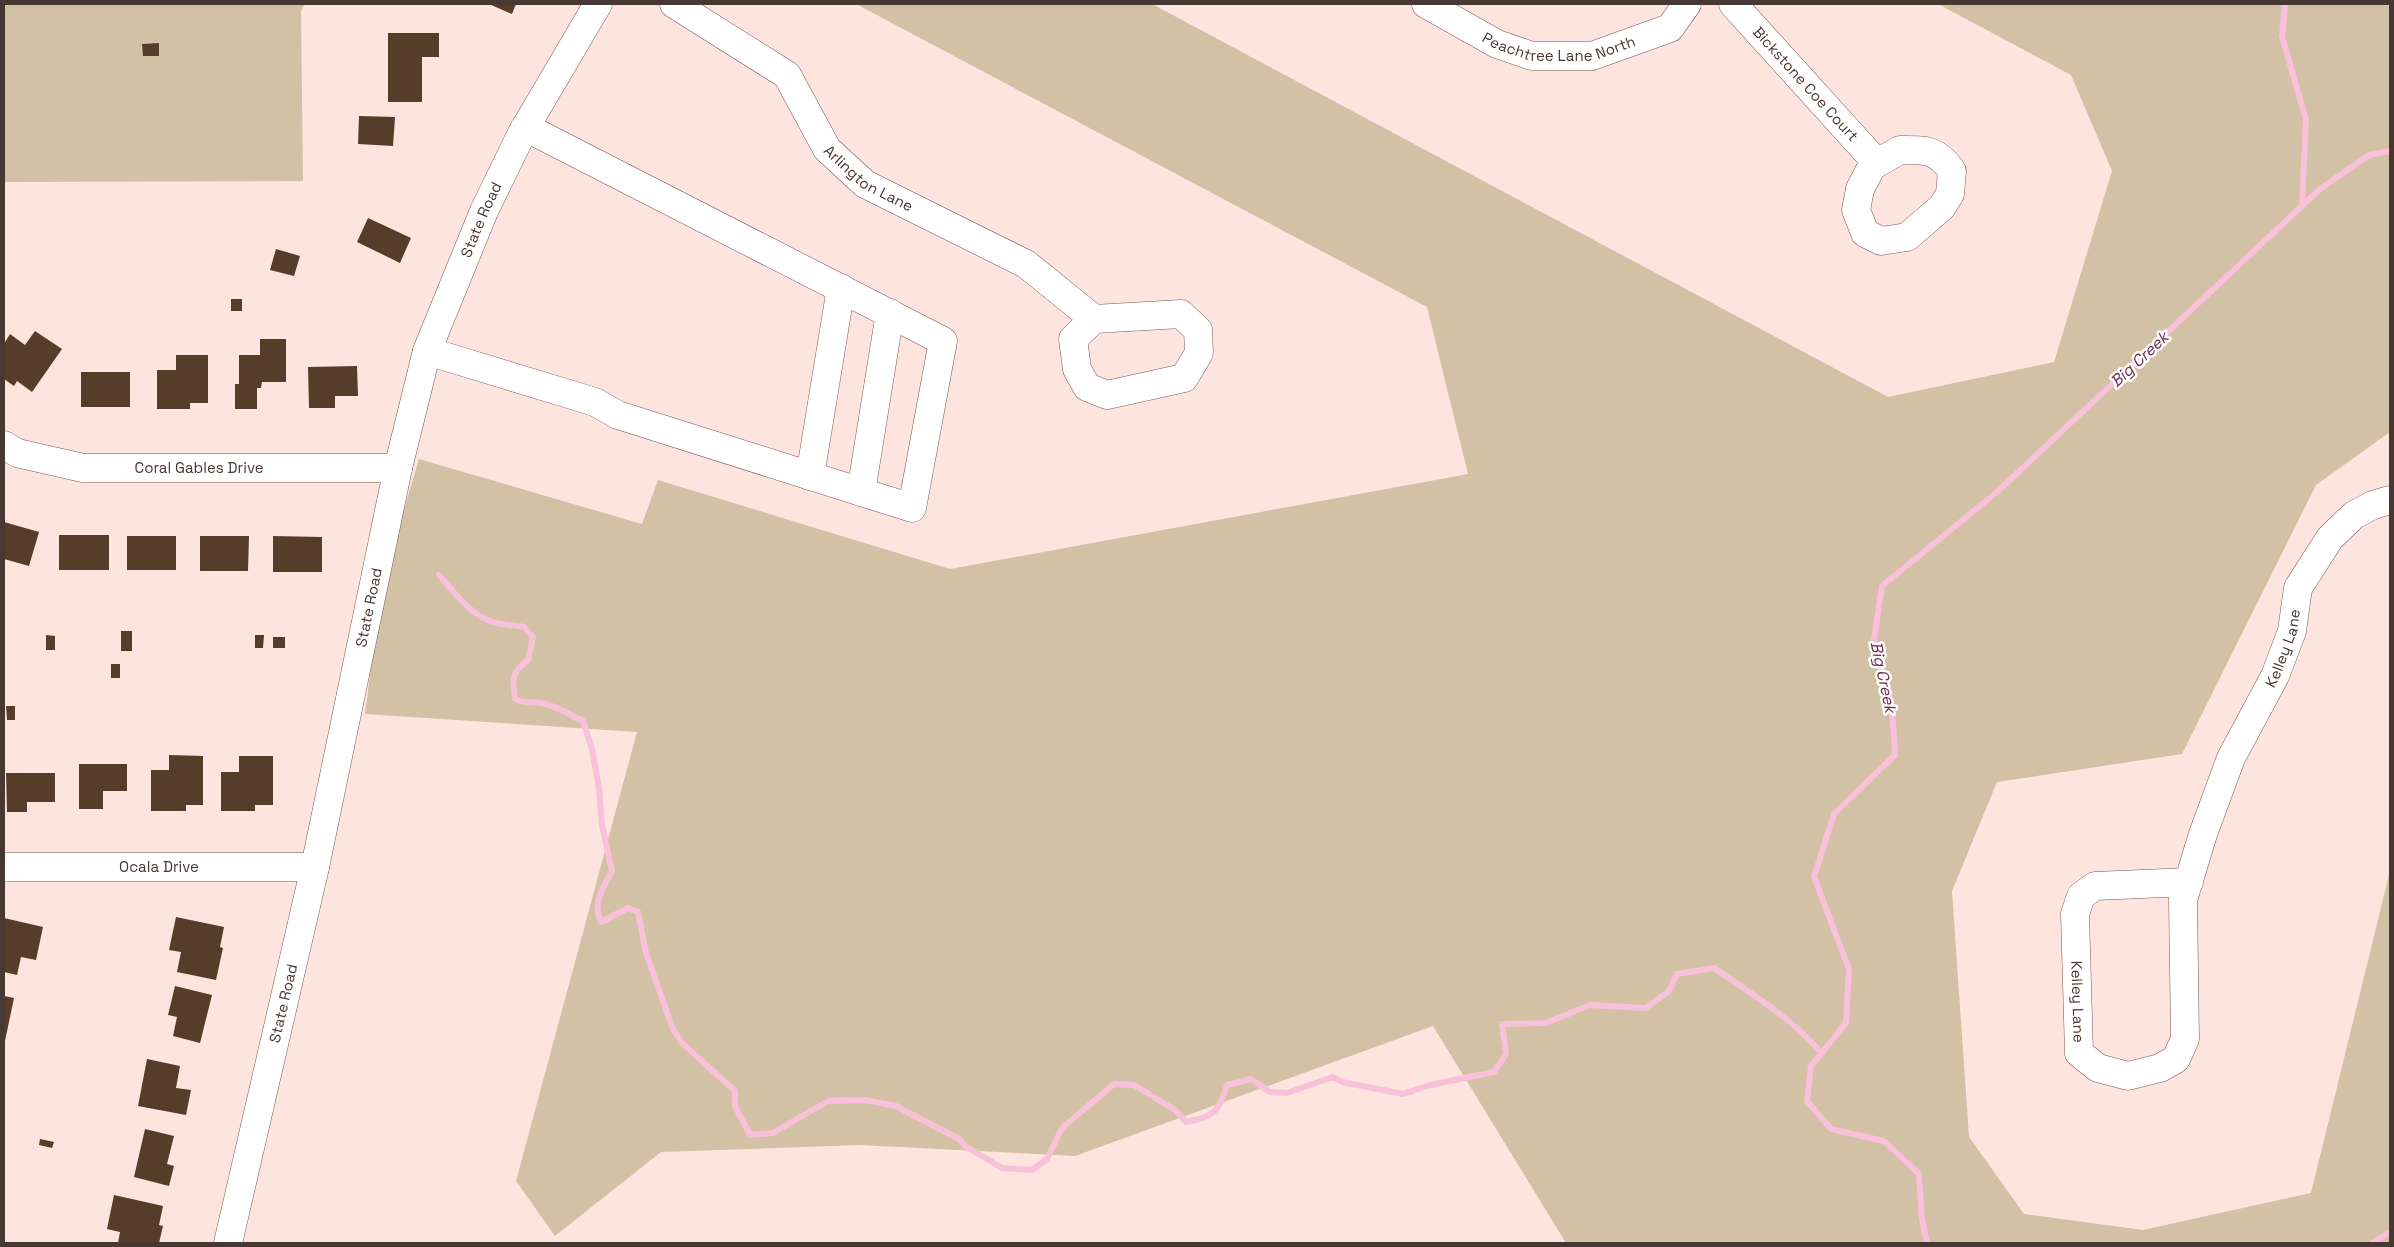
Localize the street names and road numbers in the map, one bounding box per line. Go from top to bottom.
street label: Bickstone Coe Court [1749,22,1863,145]
street label: Peachtree Lane North [1479,28,1638,65]
street label: Arlington Lane [820,141,916,215]
street label: State Road [456,179,506,260]
street label: Coral Gables Drive [135,458,264,477]
street label: State Road [351,566,386,649]
street label: Kelley Lane [2261,608,2304,691]
street label: Ocala Drive [119,857,199,876]
street label: Kelley Lane [2067,960,2089,1043]
street label: State Road [265,962,301,1045]

